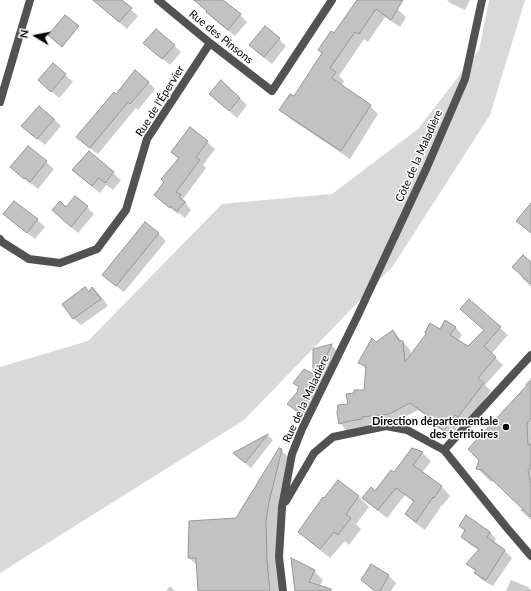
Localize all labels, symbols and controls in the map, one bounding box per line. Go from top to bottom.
street label: Rue des Pinsons [186,7,256,67]
north arrow [16,16,56,56]
text: N [17,29,31,39]
street label: Rue de l'Épervier [133,63,187,139]
street label: Côte de la Maladière [393,108,445,204]
street label: Rue de la Maladière [280,353,332,445]
place label: Direction départementale des territoires [372,414,498,440]
marker: Direction départementale des territoires [501,422,511,432]

